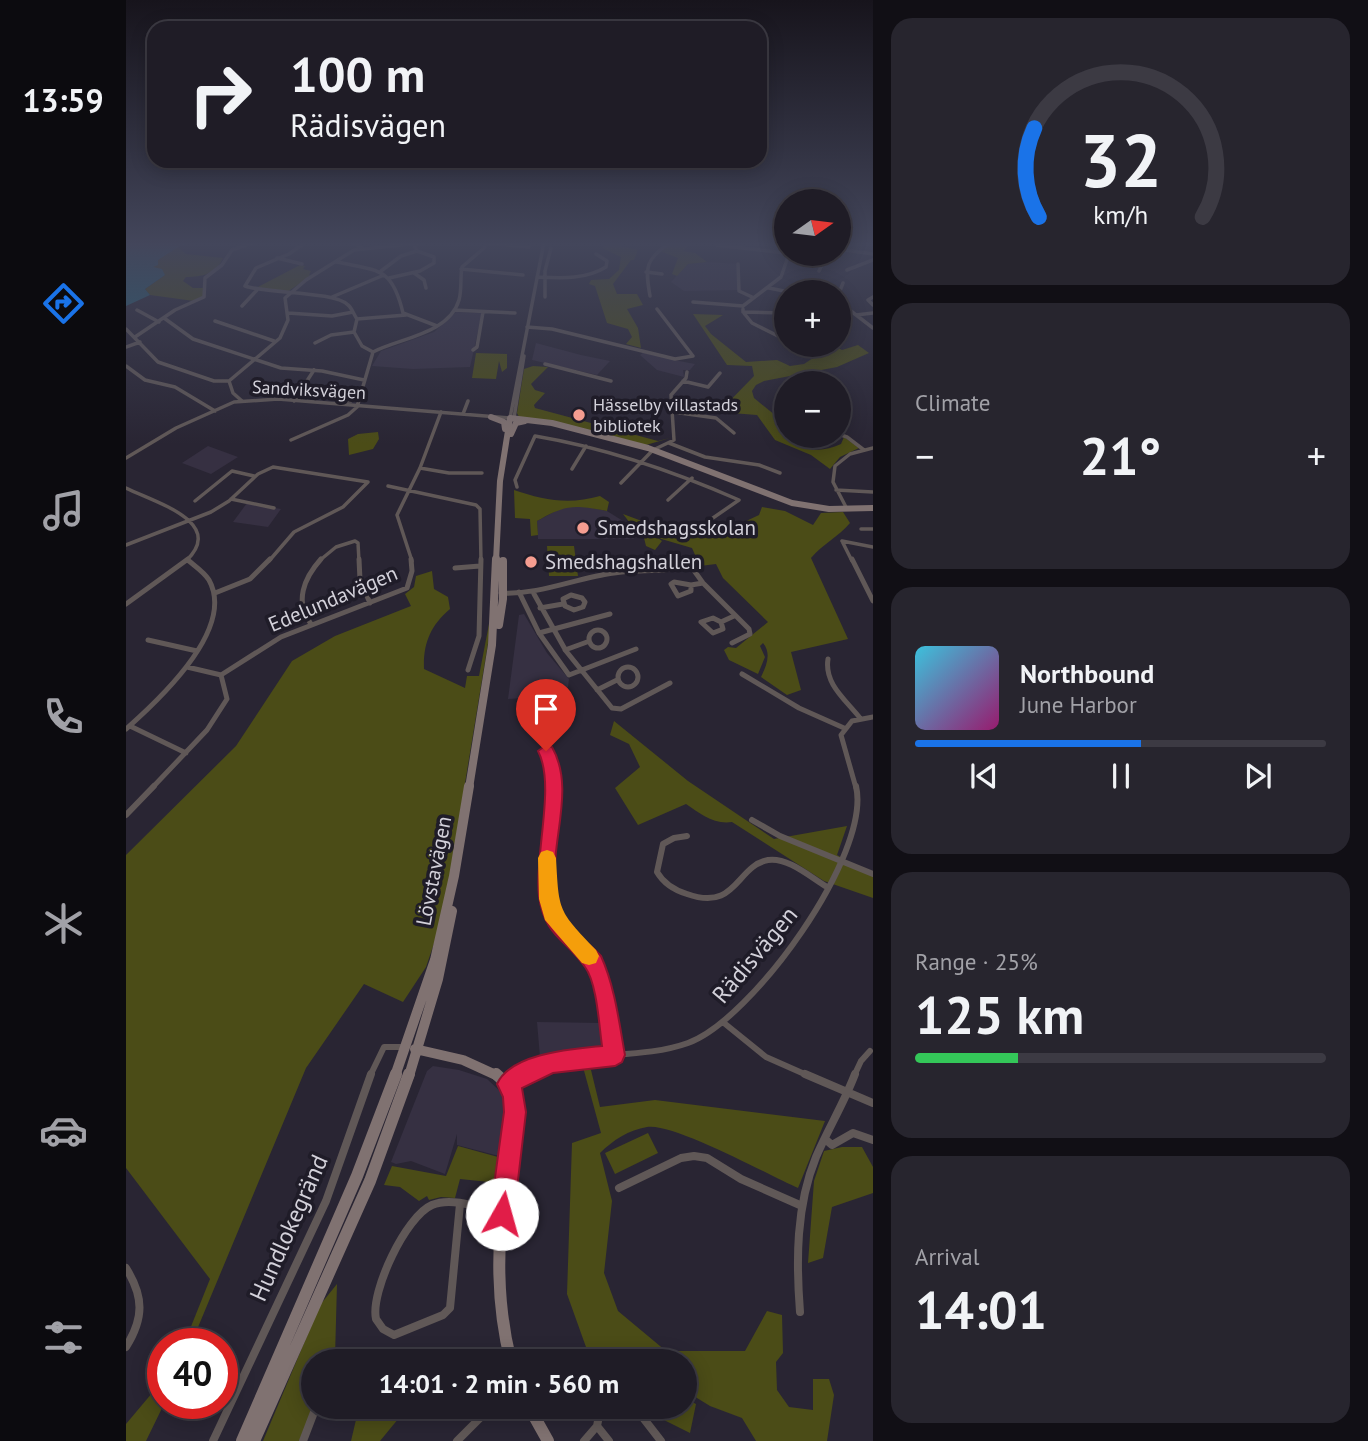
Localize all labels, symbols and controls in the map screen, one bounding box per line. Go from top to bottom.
text: 100 m [290,42,425,106]
icon: right [175,49,266,140]
text: 13:59 [22,79,104,121]
text: Rädisvägen [290,104,446,146]
text: 32 [1079,114,1162,208]
north arrow [774,189,850,266]
map controls [774,189,851,448]
text: km/h [1093,199,1148,231]
icon: directions [39,279,88,328]
button: + [774,280,851,357]
button: − [774,371,851,448]
street label: Sandviksvägen [252,375,367,404]
text: Climate [915,388,990,417]
place label: Hässelby villastads bibliotek [593,393,738,437]
marker: Hässelby villastads bibliotek [571,407,587,423]
text: 21° [1080,422,1161,489]
text: − [915,431,934,480]
text: + [1307,431,1326,480]
icon: music [39,486,88,535]
place label: Smedshagsskolan [597,514,756,541]
marker: Smedshagsskolan [575,520,591,536]
place label: Smedshagshallen [545,548,702,575]
marker: Smedshagshallen [523,554,539,570]
street label: Edelundavägen [264,559,402,638]
text: Northbound [1020,657,1154,690]
pin [516,679,576,751]
icon: arrive [527,690,565,728]
text: June Harbor [1020,690,1137,719]
icon: phone [39,692,88,741]
icon: previous [965,757,1003,795]
icon: pause [1102,757,1140,795]
icon: next [1239,757,1277,795]
street label: Lövstavägen [410,814,457,928]
icon: climate [39,899,88,948]
street label: Rädisvägen [705,900,804,1009]
text: Range · 25% [915,947,1038,976]
text: 125 km [915,981,1084,1048]
icon: car [39,1106,88,1155]
street label: Hundlokegränd [242,1150,335,1306]
position arrow [465,1177,539,1251]
text: Arrival [915,1242,979,1271]
text: 14:01 [915,1276,1047,1343]
icon: filters [39,1313,88,1362]
speed limit sign: 40 [147,1328,238,1419]
text: 14:01 · 2 min · 560 m [379,1367,619,1400]

